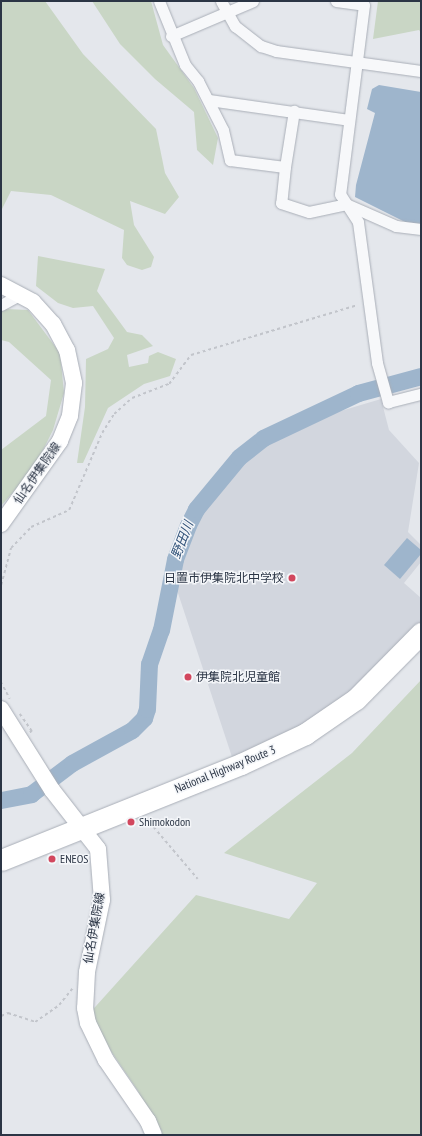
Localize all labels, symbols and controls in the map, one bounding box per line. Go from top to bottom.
street label: 仙名伊集院線 [10,439,64,507]
water label: 野田川 [169,519,197,561]
place label: 日置市伊集院北中学校 [164,571,284,585]
marker: 日置市伊集院北中学校 [287,573,297,583]
place label: 伊集院北児童館 [196,670,280,684]
marker: 伊集院北児童館 [183,672,193,682]
street label: National Highway Route 3 [172,742,278,796]
place label: Shimokodon [139,815,190,829]
marker: Shimokodon [126,817,136,827]
place label: ENEOS [60,852,88,866]
marker: ENEOS [47,854,57,864]
street label: 仙名伊集院線 [81,891,107,965]

